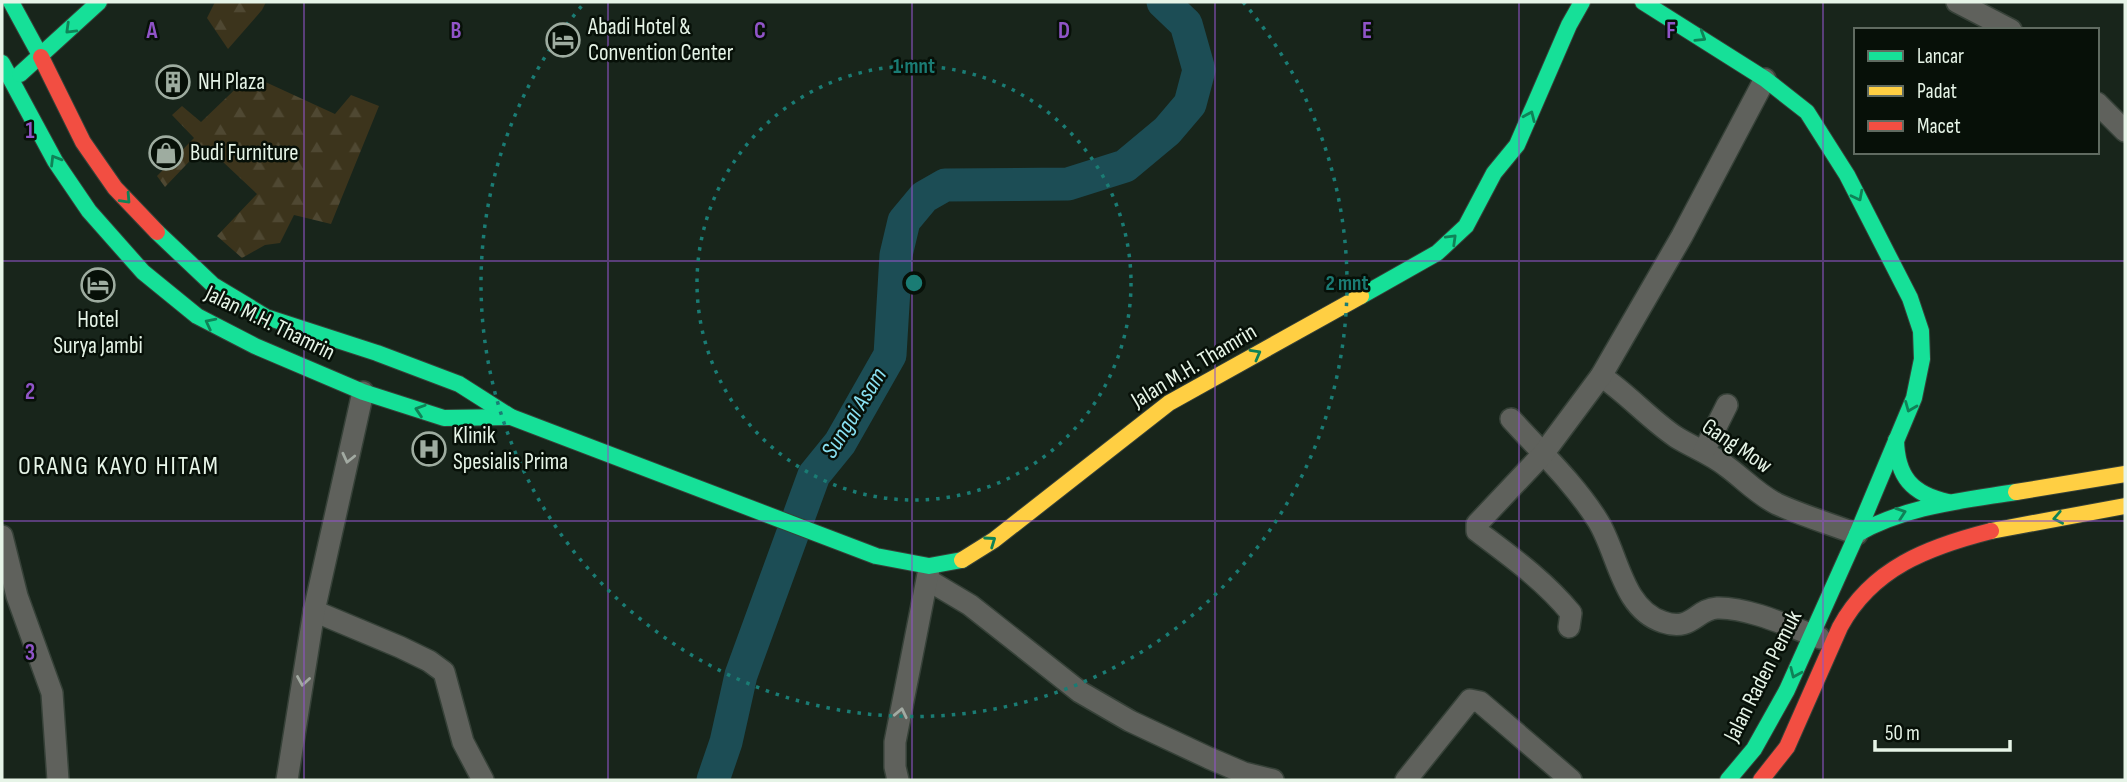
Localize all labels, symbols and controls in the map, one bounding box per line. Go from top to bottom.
place label: Abadi Hotel & Convention Center [587,13,734,67]
text: A [146,17,159,45]
text: B [451,17,462,45]
text: C [754,17,766,45]
text: D [1058,17,1070,45]
text: E [1362,17,1372,45]
text: F [1666,17,1676,45]
one-way arrow [65,21,78,34]
hotel icon: Abadi Hotel & Convention Center [544,21,582,59]
legend [1854,28,2099,154]
one-way arrow [1694,29,1707,42]
text: Lancar [1917,44,1964,69]
text: 1 mnt [893,54,935,79]
building icon: NH Plaza [154,63,192,101]
place label: NH Plaza [198,68,265,96]
text: Padat [1917,79,1957,104]
one-way arrow [1522,110,1536,123]
text: Macet [1917,114,1961,139]
text: 1 [25,117,35,145]
shop icon: Budi Furniture [147,134,185,172]
place label: Budi Furniture [190,139,299,167]
one-way arrow [50,154,63,167]
one-way arrow [1849,189,1863,201]
one-way arrow [118,191,130,204]
one-way arrow [1444,234,1457,247]
hotel icon: Hotel Surya Jambi [79,266,117,304]
centre of rings [902,271,926,295]
text: 2 mnt [1326,271,1368,296]
street label: Jalan M.H. Thamrin [199,279,340,367]
place label: Hotel Surya Jambi [53,306,143,360]
one-way arrow [205,317,217,331]
street label: Jalan M.H. Thamrin [1125,318,1262,415]
one-way arrow [1249,349,1262,362]
water label: Sungai Asam [815,363,893,463]
text: 2 [25,378,35,406]
one-way arrow [1904,400,1918,412]
one-way arrow [414,404,426,418]
street label: Gang Mow [1696,412,1778,480]
place label: Klinik Spesialis Prima [453,422,568,476]
hospital icon: Klinik Spesialis Prima [410,430,448,468]
district label: ORANG KAYO HITAM [18,451,220,482]
one-way arrow [342,452,357,464]
one-way arrow [1894,507,1906,521]
one-way arrow [2052,510,2064,525]
one-way arrow [983,537,996,549]
street label: Jalan Raden Pemuk [1717,605,1808,747]
text: 3 [25,639,35,667]
one-way arrow [1789,665,1803,678]
one-way arrow [296,675,311,687]
one-way arrow [893,707,908,719]
scale bar [1875,708,2010,752]
text: 50 m [1885,721,1920,746]

